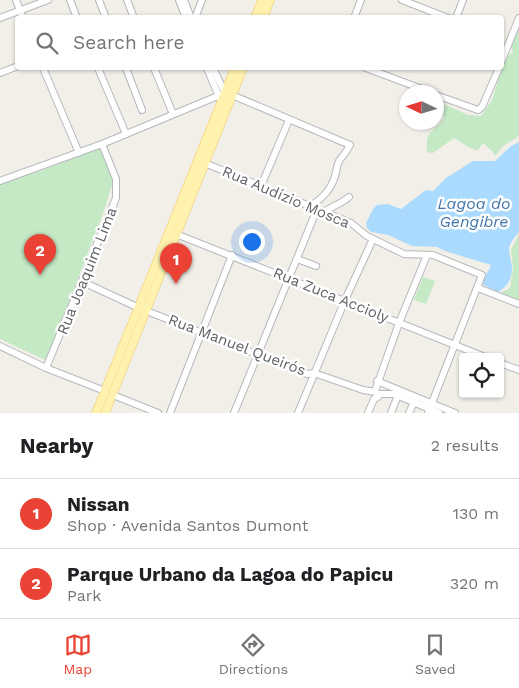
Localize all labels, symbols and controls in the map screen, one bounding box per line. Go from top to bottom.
search box [15,15,504,70]
icon: search [33,29,61,57]
text: Search here [73,31,184,54]
north arrow [399,85,444,130]
street label: Rua Audízio Mosca [220,162,353,232]
water label: Lagoa do Gengibre [438,194,510,231]
street label: Rua Joaquim Lima [53,204,121,337]
your location [239,229,265,255]
pin: 2 [24,234,56,275]
pin: 1 [160,243,192,284]
street label: Rua Zuca Accioly [270,264,392,327]
street label: Rua Manuel Queirós [166,310,308,380]
map controls [459,353,504,398]
button: locate [459,353,504,398]
text: Nearby [20,433,93,458]
text: 2 results [431,436,499,455]
text: Nissan [67,493,130,516]
text: 1 [33,504,39,523]
text: 130 m [453,504,499,523]
text: Shop · Avenida Santos Dumont [67,516,309,535]
text: Parque Urbano da Lagoa do Papicu [67,563,393,586]
text: 2 [31,574,41,593]
text: 320 m [450,574,499,593]
text: Park [67,586,101,605]
tab: Map [63,631,92,677]
tab: Directions [219,631,288,677]
tab: Saved [415,631,456,677]

